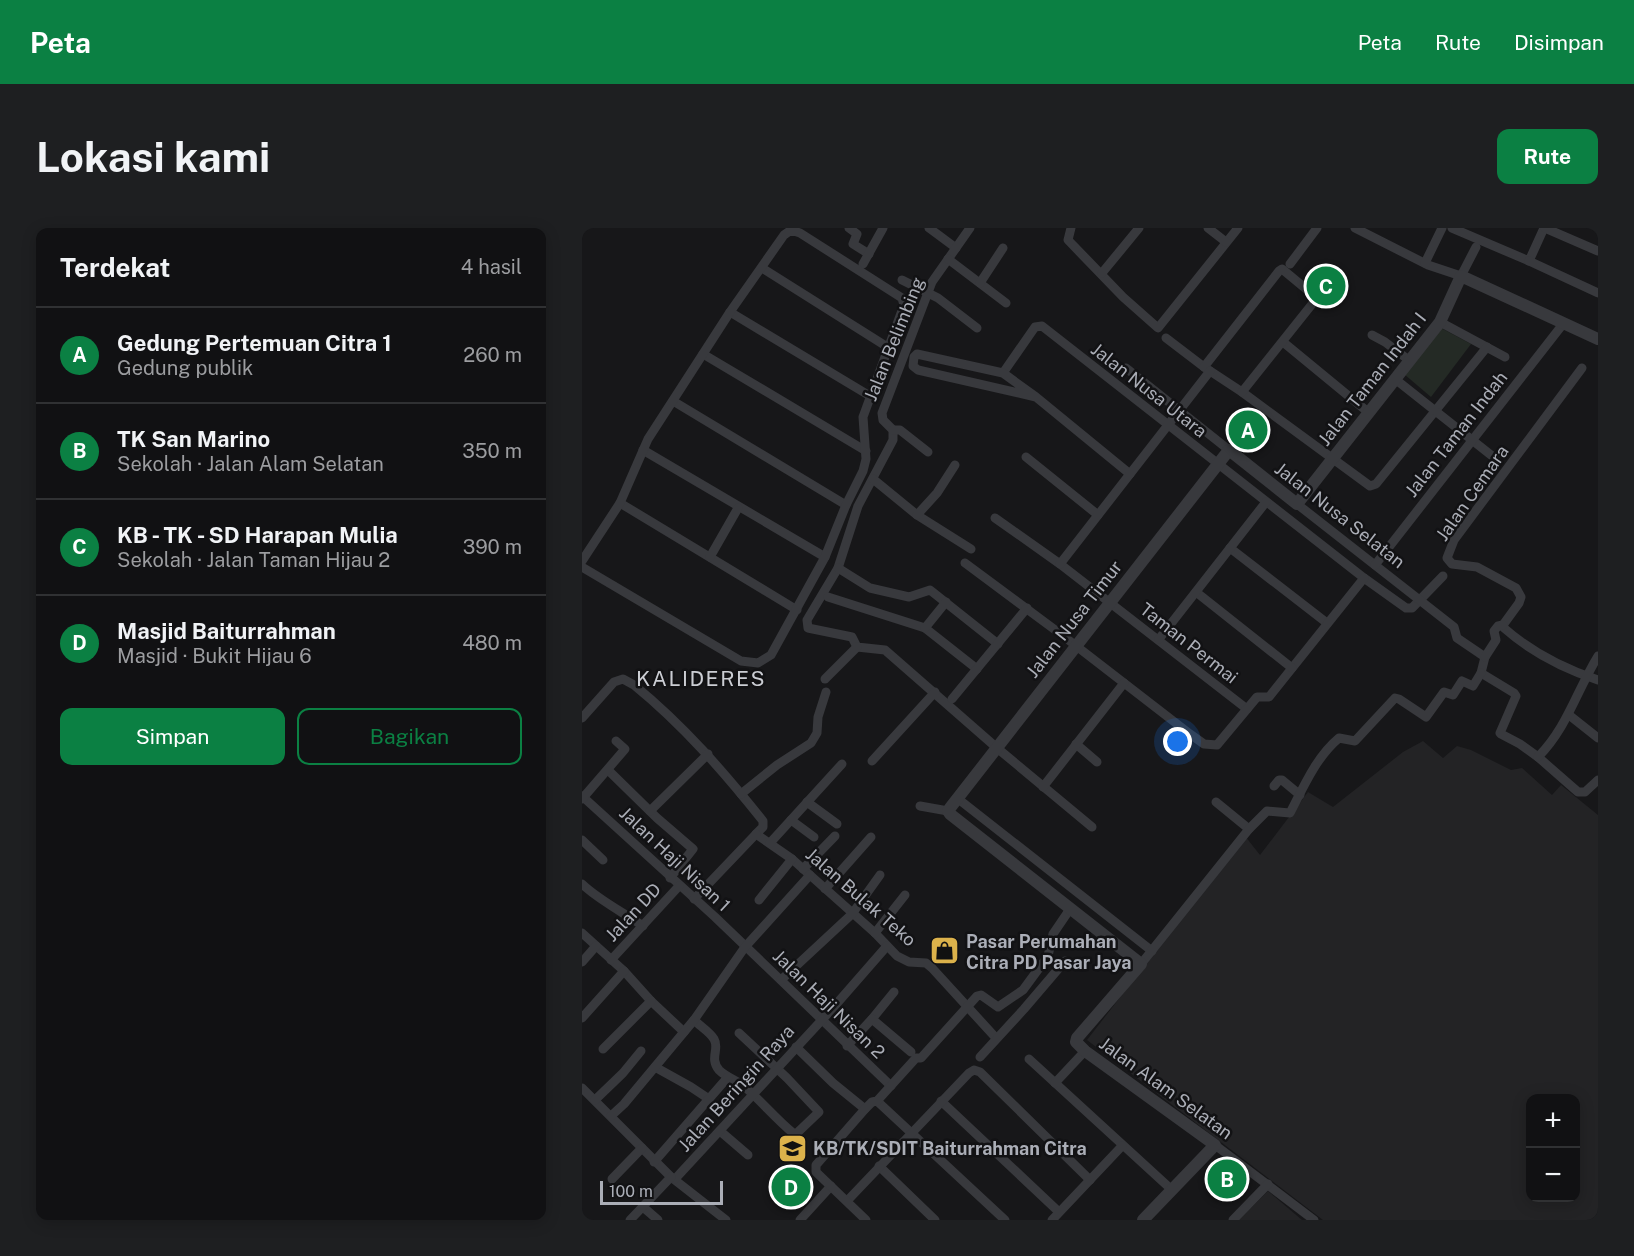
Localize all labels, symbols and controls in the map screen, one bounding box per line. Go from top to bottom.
text: Peta [30,26,91,59]
text: Peta [1358,30,1402,55]
text: Rute [1435,30,1481,55]
text: Disimpan [1514,30,1604,55]
button: Rute [1497,129,1598,184]
text: Lokasi kami [36,132,270,181]
text: Terdekat [60,252,170,283]
text: 4 hasil [461,255,522,279]
pin: C [1306,264,1346,308]
street label: Jalan Belimbing [860,274,928,404]
street label: Jalan Taman Indah I [1314,308,1430,450]
text: Gedung Pertemuan Citra 1 [117,330,392,356]
street label: Jalan Nusa Utara [1087,338,1211,442]
text: A [72,343,87,367]
text: 260 m [463,343,522,367]
text: Gedung publik [117,356,253,380]
street label: Jalan Taman Indah [1401,367,1511,501]
pin: A [1228,408,1268,452]
text: TK San Marino [117,426,270,452]
text: B [73,439,86,463]
text: 350 m [462,439,522,463]
street label: Jalan Cemara [1431,441,1513,545]
text: Sekolah · Jalan Alam Selatan [117,452,384,476]
street label: Jalan Nusa Selatan [1271,458,1409,572]
text: KB - TK - SD Harapan Mulia [117,522,398,548]
text: C [72,535,87,559]
text: 390 m [463,535,522,559]
text: Sekolah · Jalan Taman Hijau 2 [117,548,390,572]
street label: Jalan Nusa Timur [1022,556,1126,682]
street label: Taman Permai [1136,598,1242,688]
text: Masjid Baiturrahman [117,618,336,644]
text: D [72,631,87,655]
text: 480 m [462,631,522,655]
text: Masjid · Bukit Hijau 6 [117,644,312,668]
district label: KALIDERES [636,666,766,691]
button: Simpan [60,708,285,765]
button: Bagikan [297,708,522,765]
your location [1163,727,1192,756]
street label: Jalan Haji Nisan 1 [615,802,735,916]
street label: Jalan Bulak Teko [802,843,920,951]
street label: Jalan DD [601,879,665,945]
place label: Pasar Perumahan Citra PD Pasar Jaya [966,931,1131,973]
shop icon: Pasar Perumahan Citra PD Pasar Jaya [929,935,961,967]
street label: Jalan Haji Nisan 2 [769,945,889,1063]
street label: Jalan Beringin Raya [674,1020,798,1156]
street label: Jalan Alam Selatan [1095,1033,1237,1143]
map controls [1526,1094,1580,1202]
button: + [1526,1094,1580,1148]
school or university icon: KB/TK/SDIT Baiturrahman Citra [776,1132,808,1164]
place label: KB/TK/SDIT Baiturrahman Citra [813,1138,1087,1159]
button: − [1526,1148,1580,1202]
pin: B [1208,1156,1246,1202]
pin: D [772,1164,810,1210]
scale bar [600,1178,723,1206]
text: 100 m [609,1182,653,1201]

